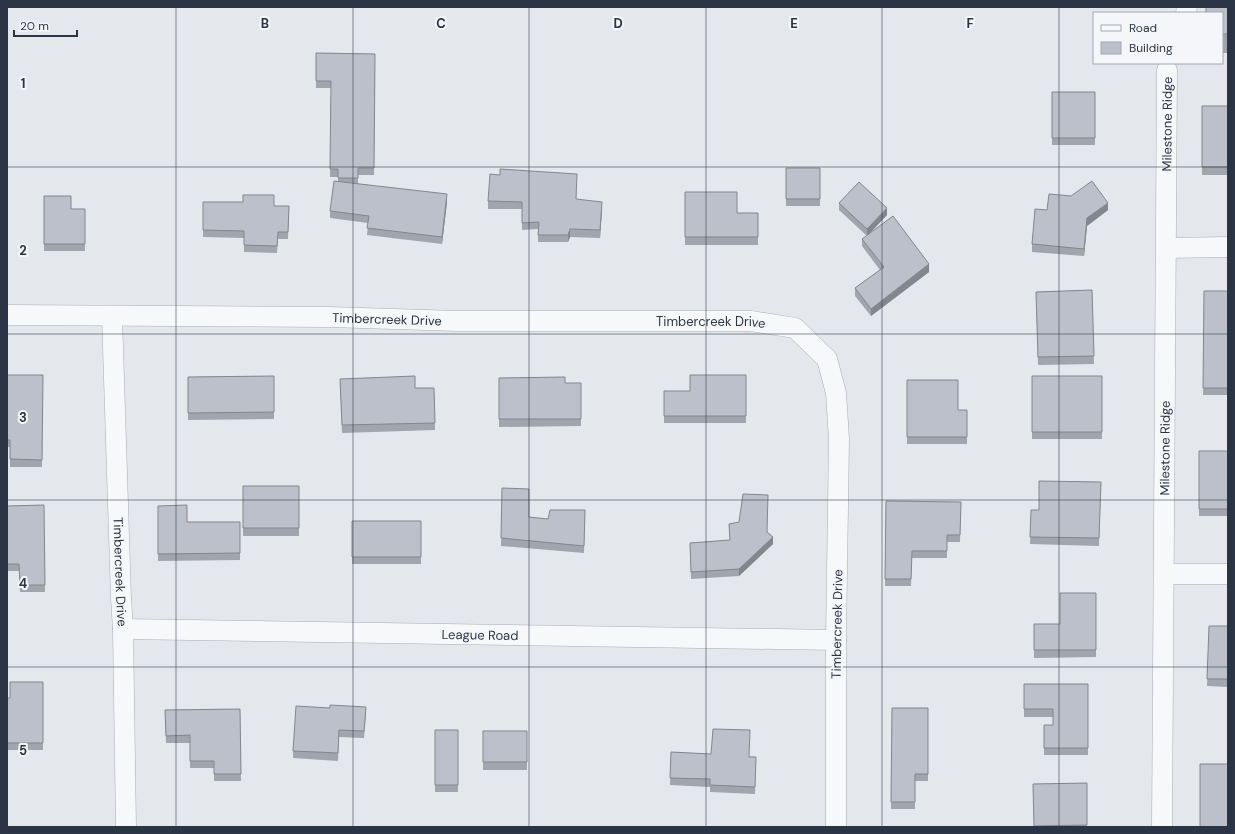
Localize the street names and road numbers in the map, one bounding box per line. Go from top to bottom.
street label: Milestone Ridge [1158,76,1175,172]
street label: Timbercreek Drive [332,309,442,329]
street label: Timbercreek Drive [656,313,767,332]
street label: Milestone Ridge [1156,400,1173,496]
street label: Timbercreek Drive [110,517,131,627]
street label: Timbercreek Drive [828,569,846,679]
street label: League Road [441,625,519,644]

